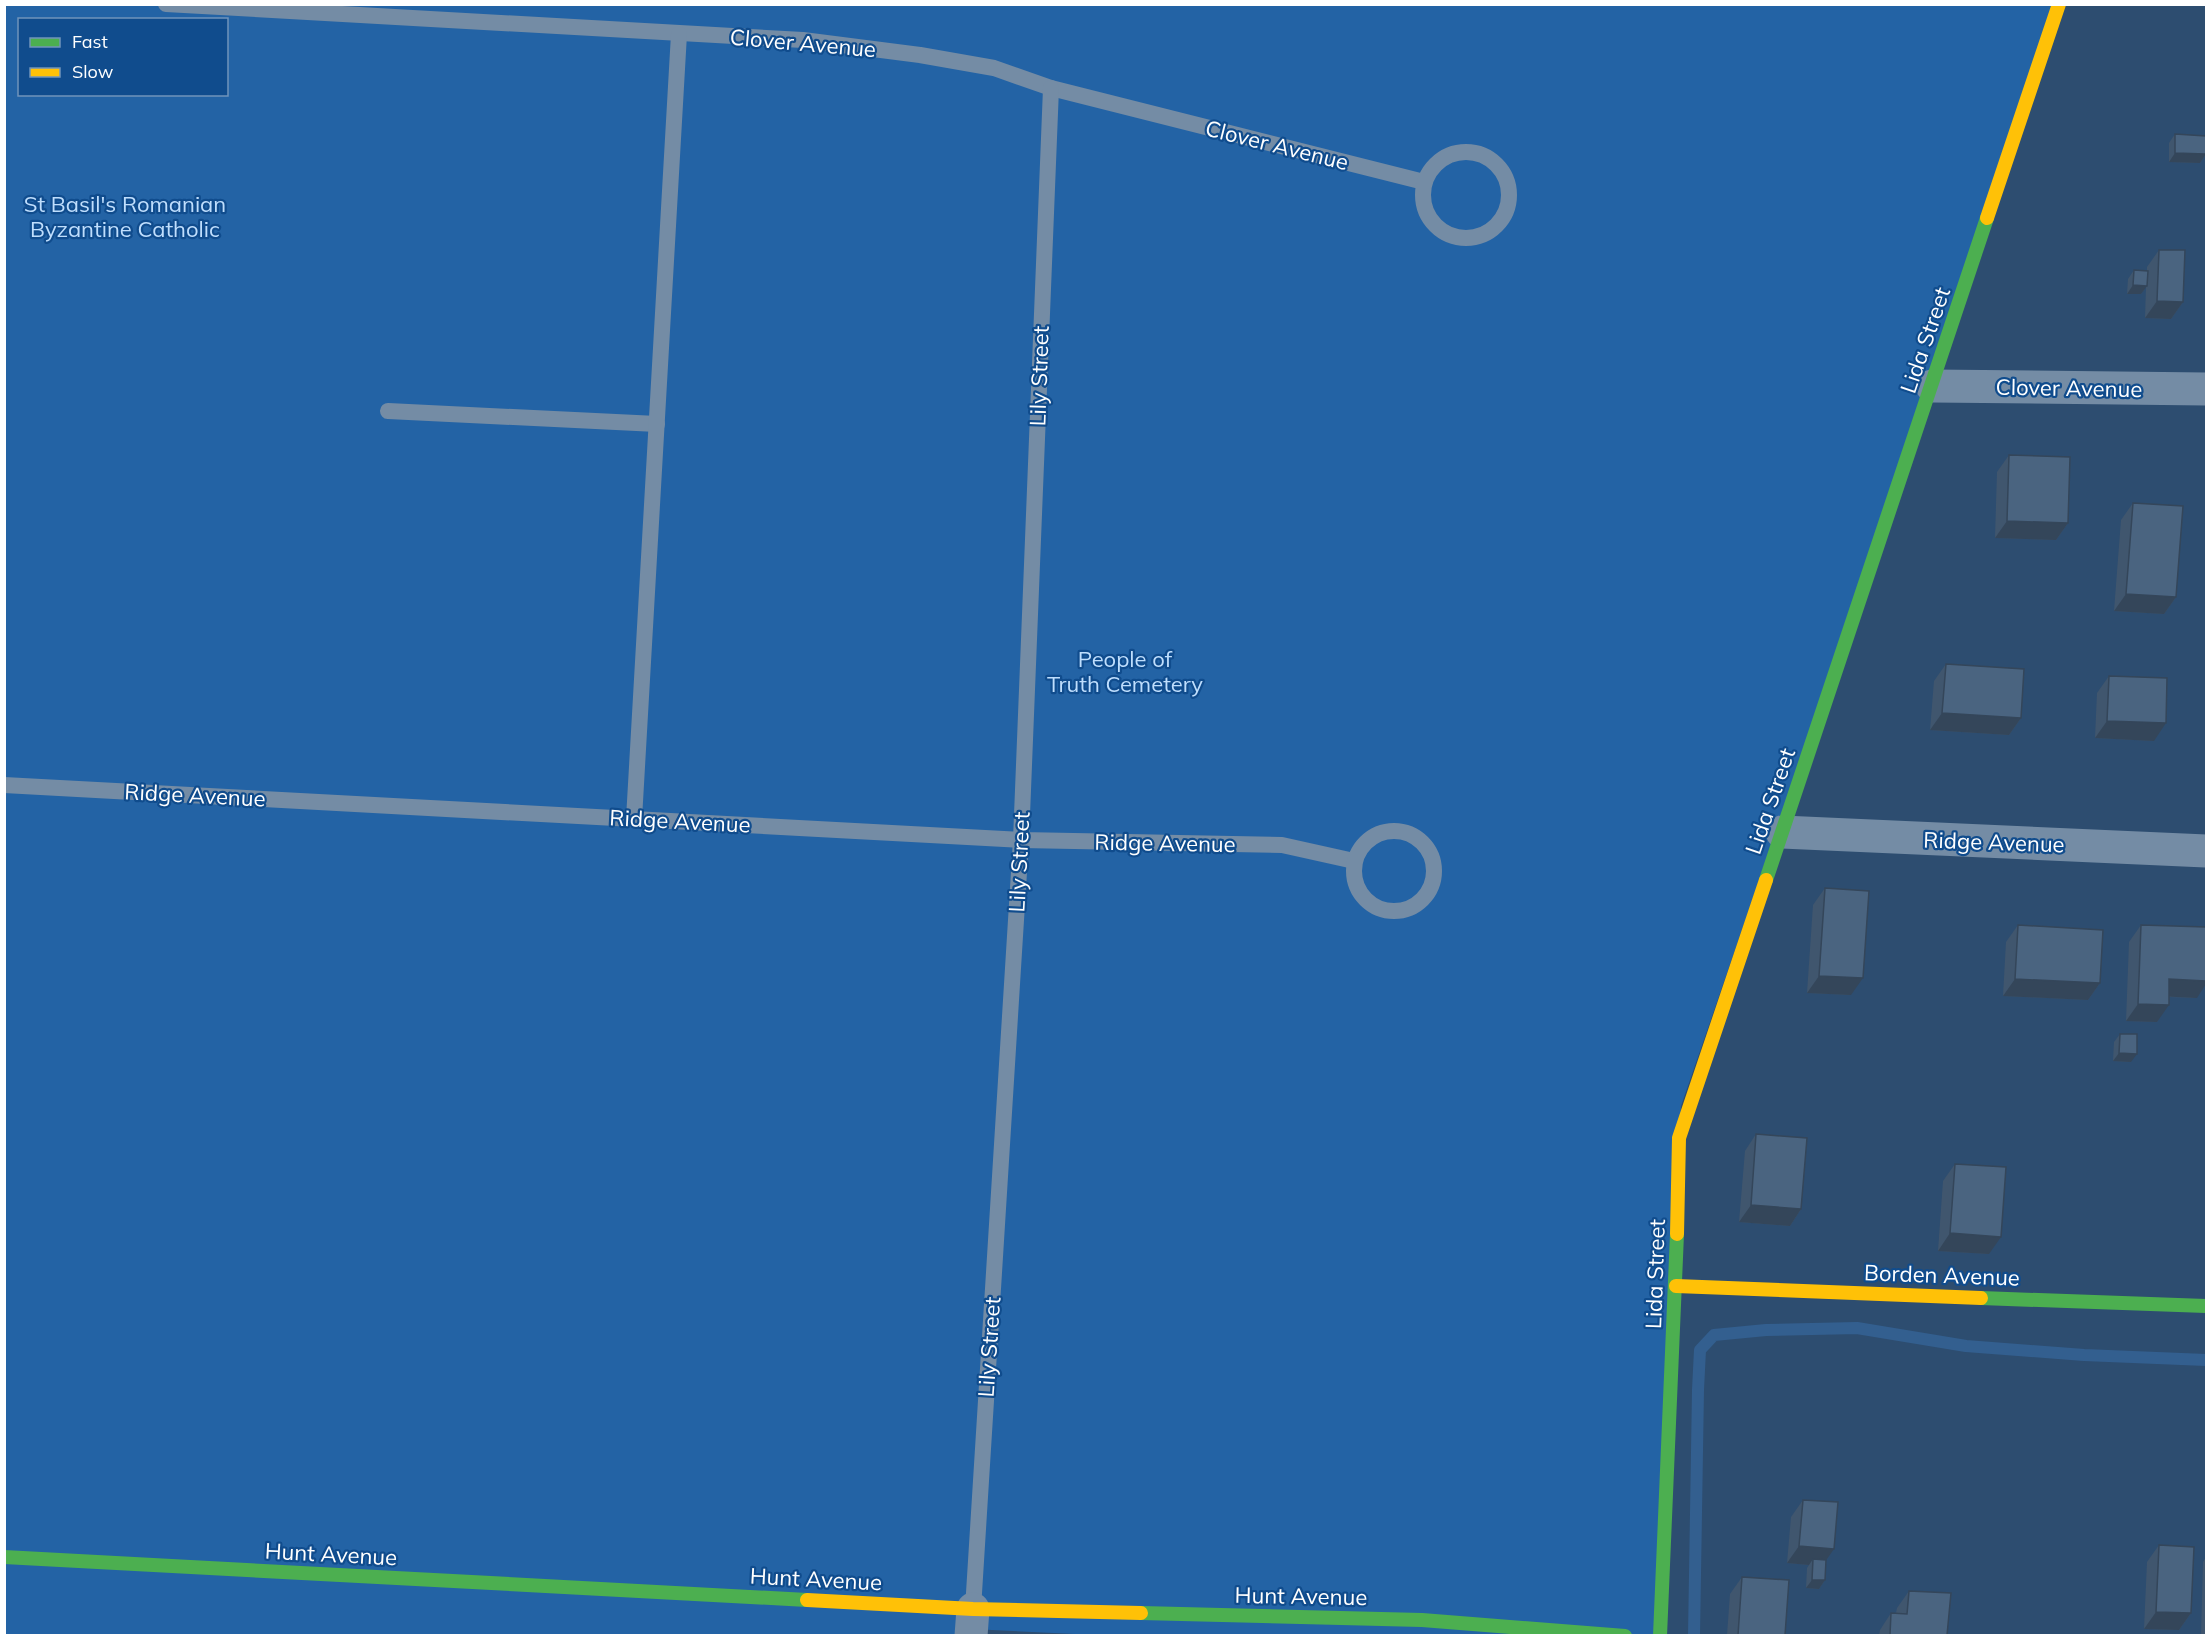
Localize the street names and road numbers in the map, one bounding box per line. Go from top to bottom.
street label: Clover Avenue [729,23,877,63]
street label: Clover Avenue [1203,114,1351,176]
street label: Lida Street [1894,283,1956,397]
street label: Lily Street [1023,325,1055,427]
street label: Clover Avenue [1995,373,2143,403]
street label: Lida Street [1739,744,1801,858]
street label: Ridge Avenue [124,777,266,813]
street label: Ridge Avenue [609,803,751,839]
street label: Lily Street [1002,811,1036,913]
street label: Ridge Avenue [1923,826,2065,858]
street label: Ridge Avenue [1094,828,1236,858]
street label: Lida Street [1639,1218,1671,1330]
street label: Borden Avenue [1864,1258,2020,1292]
street label: Lily Street [972,1295,1006,1398]
street label: Hunt Avenue [264,1537,398,1571]
street label: Hunt Avenue [749,1562,883,1596]
street label: Hunt Avenue [1235,1581,1367,1611]

